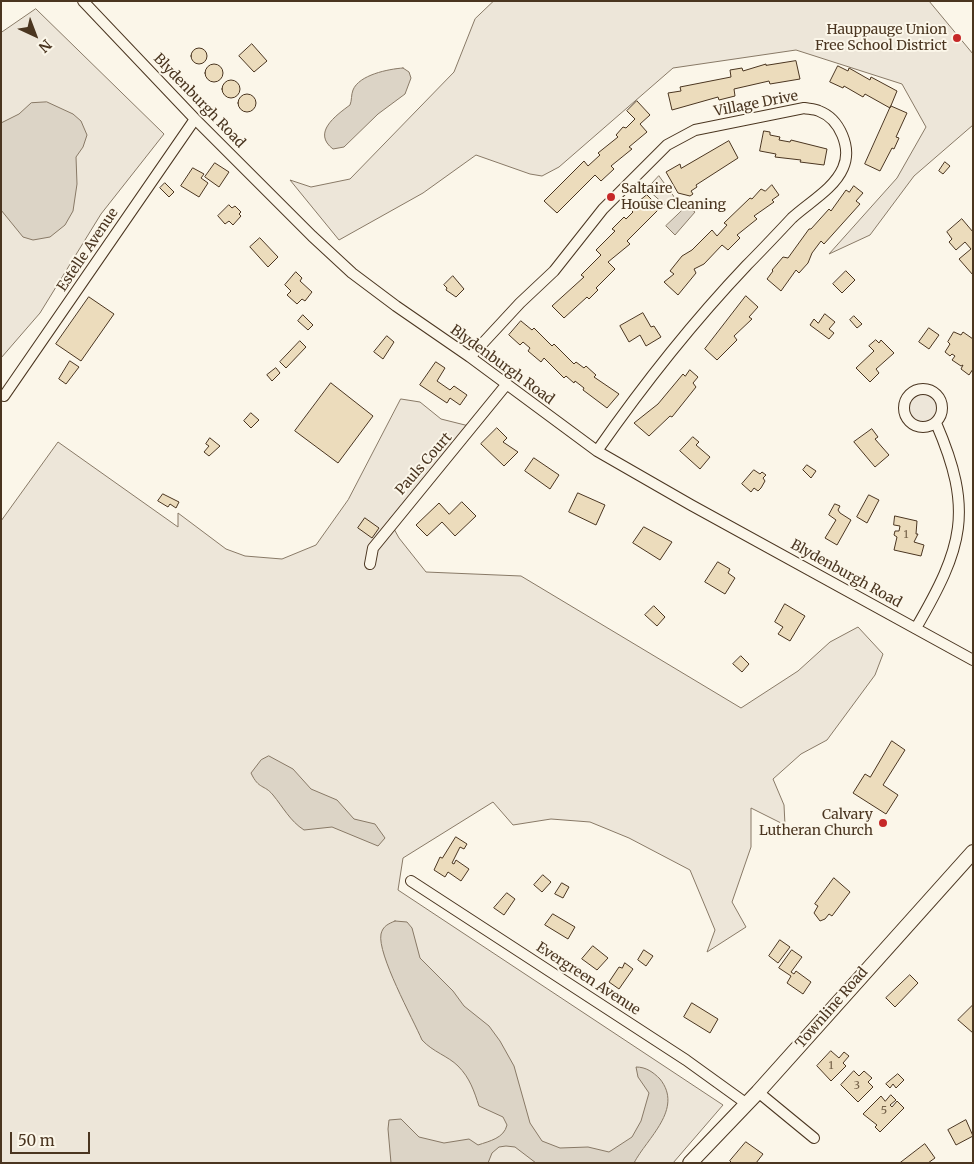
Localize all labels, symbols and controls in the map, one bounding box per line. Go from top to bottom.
north arrow [10,10,60,60]
place label: Hauppauge Union Free School District [815,22,947,54]
marker: Hauppauge Union Free School District [951,32,963,44]
text: N [35,36,55,56]
street label: Blydenburgh Road [150,50,248,152]
street label: Village Drive [713,88,799,120]
place label: Saltaire House Cleaning [621,181,726,213]
marker: Saltaire House Cleaning [605,191,617,203]
street label: Estelle Avenue [54,205,122,295]
street label: Blydenburgh Road [447,322,557,408]
street label: Pauls Court [392,429,456,499]
house number: 1 [904,528,908,542]
street label: Blydenburgh Road [788,537,904,611]
place label: Calvary Lutheran Church [759,807,873,840]
marker: Calvary Lutheran Church [877,817,889,829]
street label: Evergreen Avenue [533,939,643,1019]
street label: Townline Road [792,964,872,1052]
house number: 1 [829,1059,833,1073]
house number: 3 [854,1079,860,1093]
house number: 5 [881,1104,887,1118]
scale bar [12,1122,92,1154]
text: 50 m [18,1131,55,1150]

